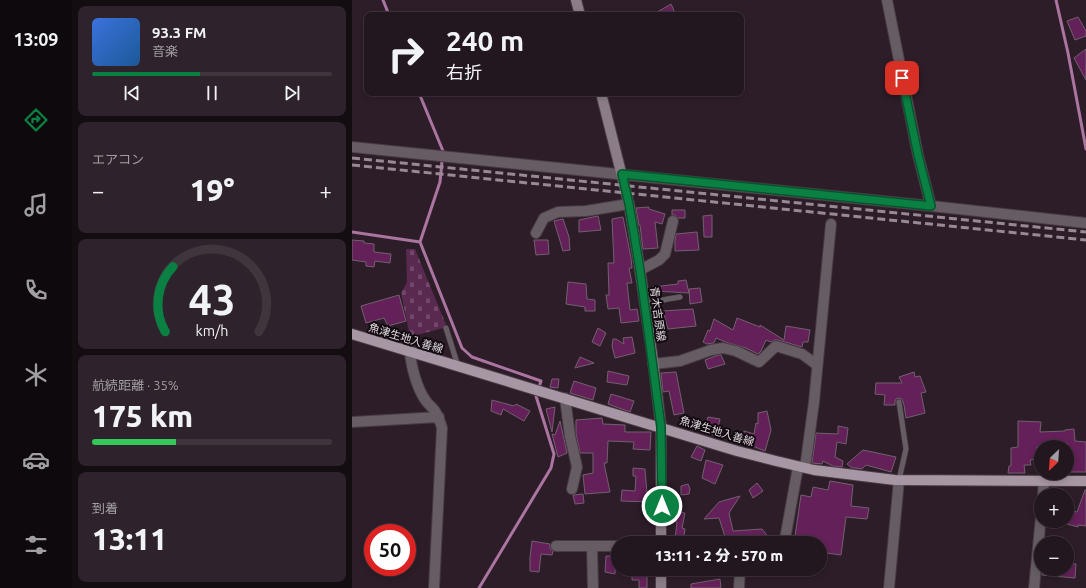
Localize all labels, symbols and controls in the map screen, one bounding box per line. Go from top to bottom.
text: 93.3 FM [152,24,206,41]
text: 240 m [446,25,524,56]
icon: right [380,28,432,80]
text: 13:09 [13,29,59,49]
text: 音楽 [152,44,178,58]
pin [885,61,919,95]
text: 右折 [446,62,482,82]
icon: arrive [891,67,913,89]
icon: previous [121,82,143,104]
icon: pause [201,82,223,104]
icon: next [281,82,303,104]
icon: directions [22,106,50,134]
text: エアコン [92,152,144,166]
text: 19° [190,173,234,207]
text: − [92,178,104,203]
text: + [320,178,332,203]
icon: music [22,191,50,219]
icon: phone [22,276,50,304]
text: 43 [189,276,235,323]
street label: 青木吉原線 [648,286,668,342]
street label: 魚津生地入善線 [367,321,445,355]
text: km/h [196,323,228,339]
icon: climate [22,361,50,389]
text: 航続距離 · 35% [92,378,179,392]
text: 175 km [92,399,193,433]
street label: 魚津生地入善線 [678,414,756,448]
north arrow [1034,440,1074,480]
map controls [1034,440,1074,576]
icon: car [22,446,50,474]
position arrow [641,485,683,527]
button: + [1034,488,1074,528]
text: 到着 [92,501,118,515]
text: 13:11 [92,522,167,556]
speed limit sign: 50 [364,524,416,576]
icon: filters [22,531,50,559]
button: − [1034,536,1074,576]
text: 13:11 · 2 分 · 570 m [655,547,783,564]

